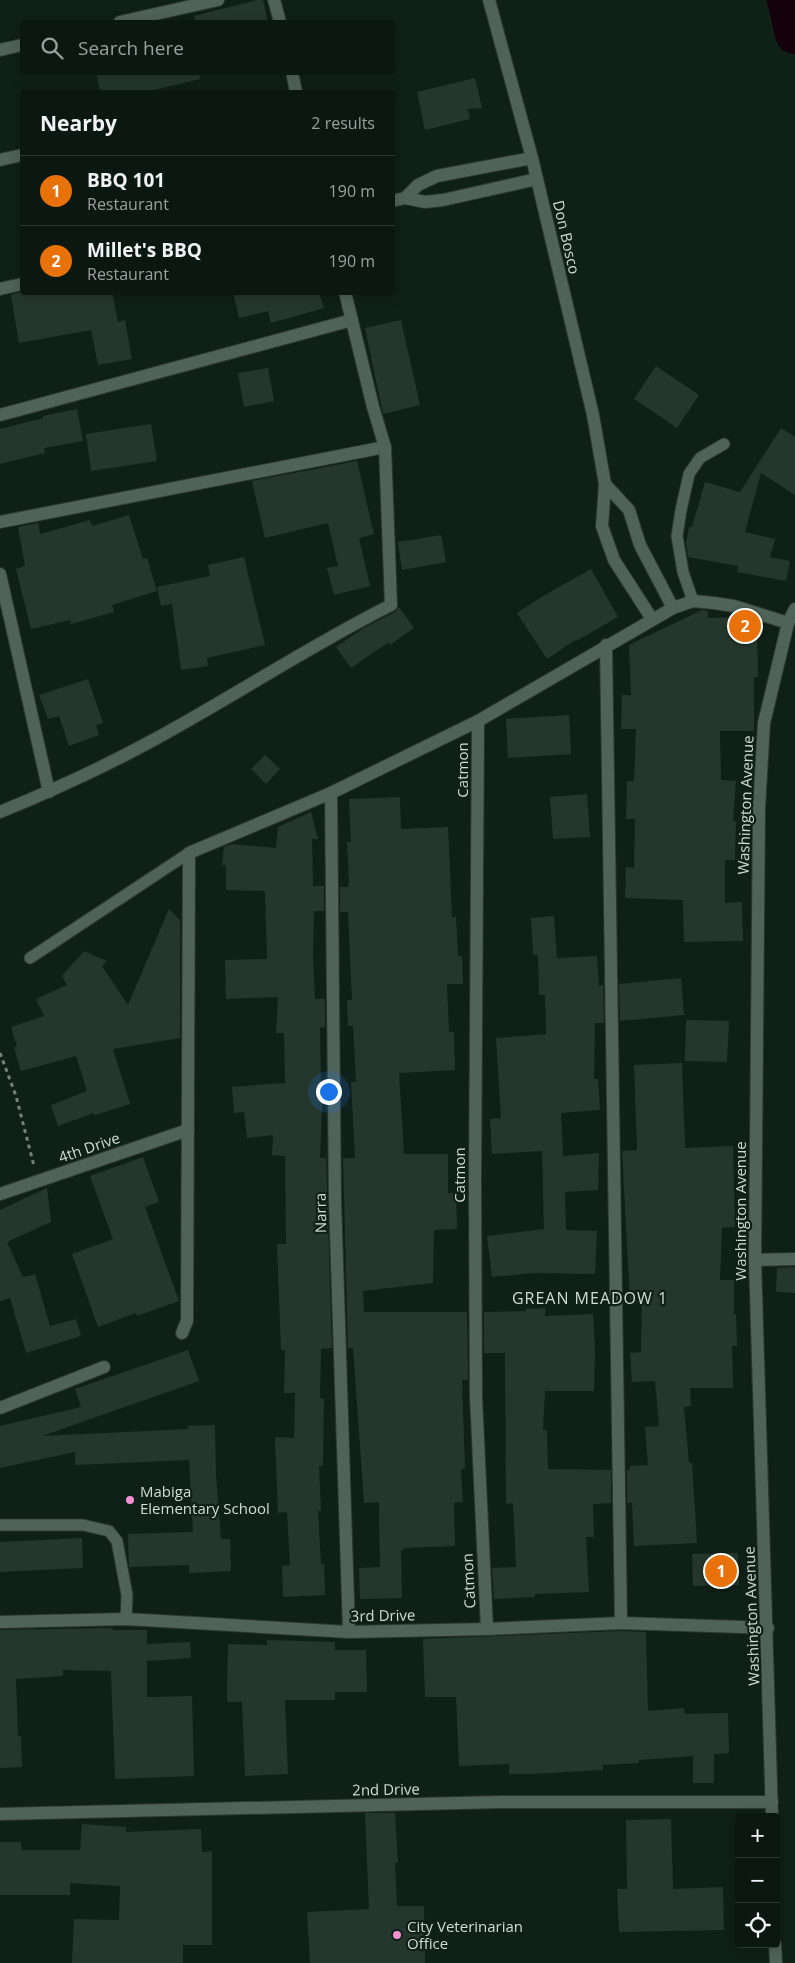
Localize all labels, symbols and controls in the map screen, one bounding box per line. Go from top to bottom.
search box [20,20,395,75]
icon: search [38,34,66,62]
text: Search here [78,35,184,61]
text: Nearby [40,109,117,137]
text: 2 results [311,112,375,134]
text: BBQ 101 [87,167,165,193]
text: 1 [51,180,61,202]
text: 190 m [329,180,375,202]
text: Restaurant [87,193,169,215]
street label: Don Bosco [549,198,585,276]
text: Millet's BBQ [87,237,202,263]
text: 2 [51,250,61,272]
text: 190 m [329,250,375,272]
text: Restaurant [87,263,169,285]
pin: 2 [729,607,761,645]
street label: Washington Avenue [733,735,757,875]
street label: Catmon [452,742,472,798]
your location [316,1079,342,1105]
street label: 4th Drive [56,1127,122,1167]
street label: Washington Avenue [730,1141,750,1281]
street label: Catmon [449,1147,469,1203]
street label: Narra [310,1193,330,1233]
district label: GREAN MEADOW 1 [512,1287,668,1309]
place label: Mabiga Elementary School [140,1481,270,1518]
marker: Mabiga Elementary School [124,1494,136,1506]
street label: Washington Avenue [739,1546,763,1686]
pin: 1 [705,1552,737,1590]
street label: Catmon [457,1553,479,1609]
street label: 3rd Drive [351,1604,415,1626]
street label: 2nd Drive [352,1778,420,1800]
map controls [735,1813,780,1948]
button: + [735,1813,780,1858]
button: − [735,1858,780,1903]
button: locate [735,1903,780,1948]
place label: City Veterinarian Office [407,1916,523,1953]
marker: City Veterinarian Office [391,1929,403,1941]

